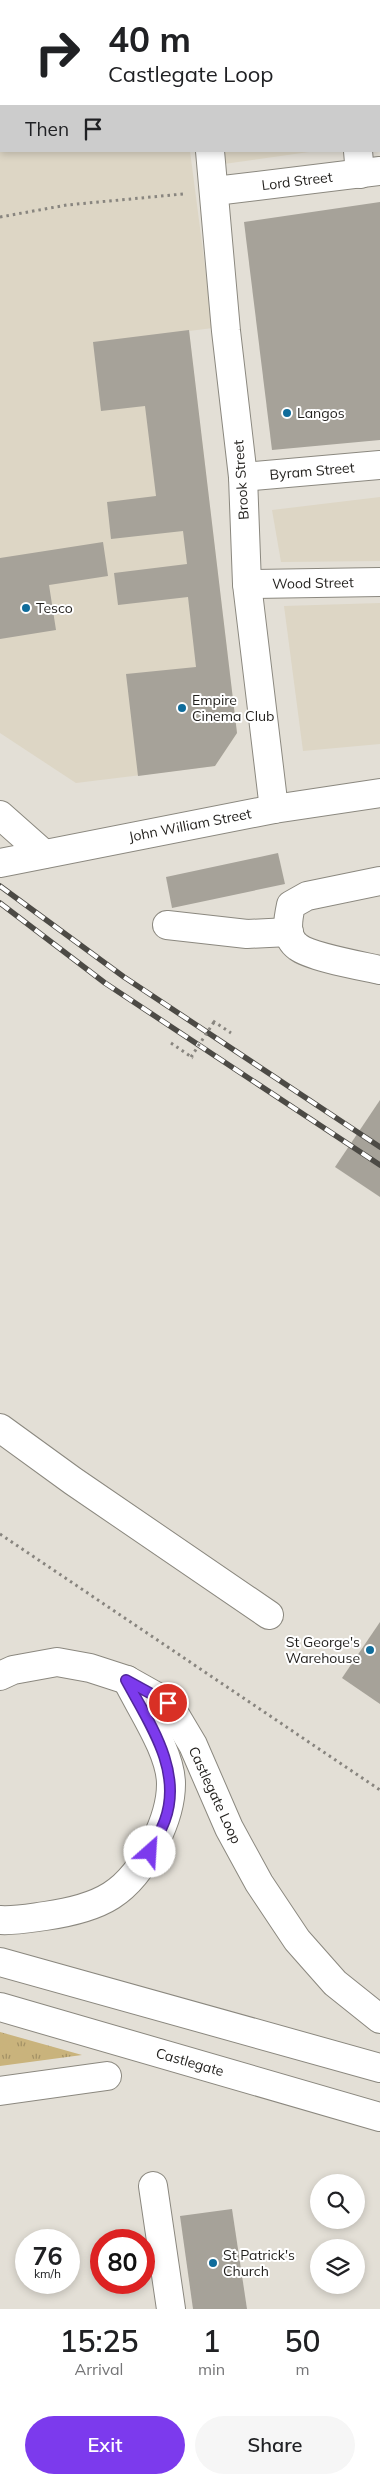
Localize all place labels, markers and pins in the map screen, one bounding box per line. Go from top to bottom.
place label: Langos [297,404,345,422]
marker: Langos [281,407,293,419]
place label: Tesco [36,599,73,617]
marker: Tesco [20,602,32,614]
place label: Empire Cinema Club [192,691,274,725]
marker: Empire Cinema Club [176,702,188,714]
place label: St George's Warehouse [285,1633,360,1667]
marker: St George's Warehouse [364,1644,376,1656]
pin [147,1682,189,1724]
place label: St Patrick's Church [223,2246,295,2280]
marker: St Patrick's Church [207,2257,219,2269]

